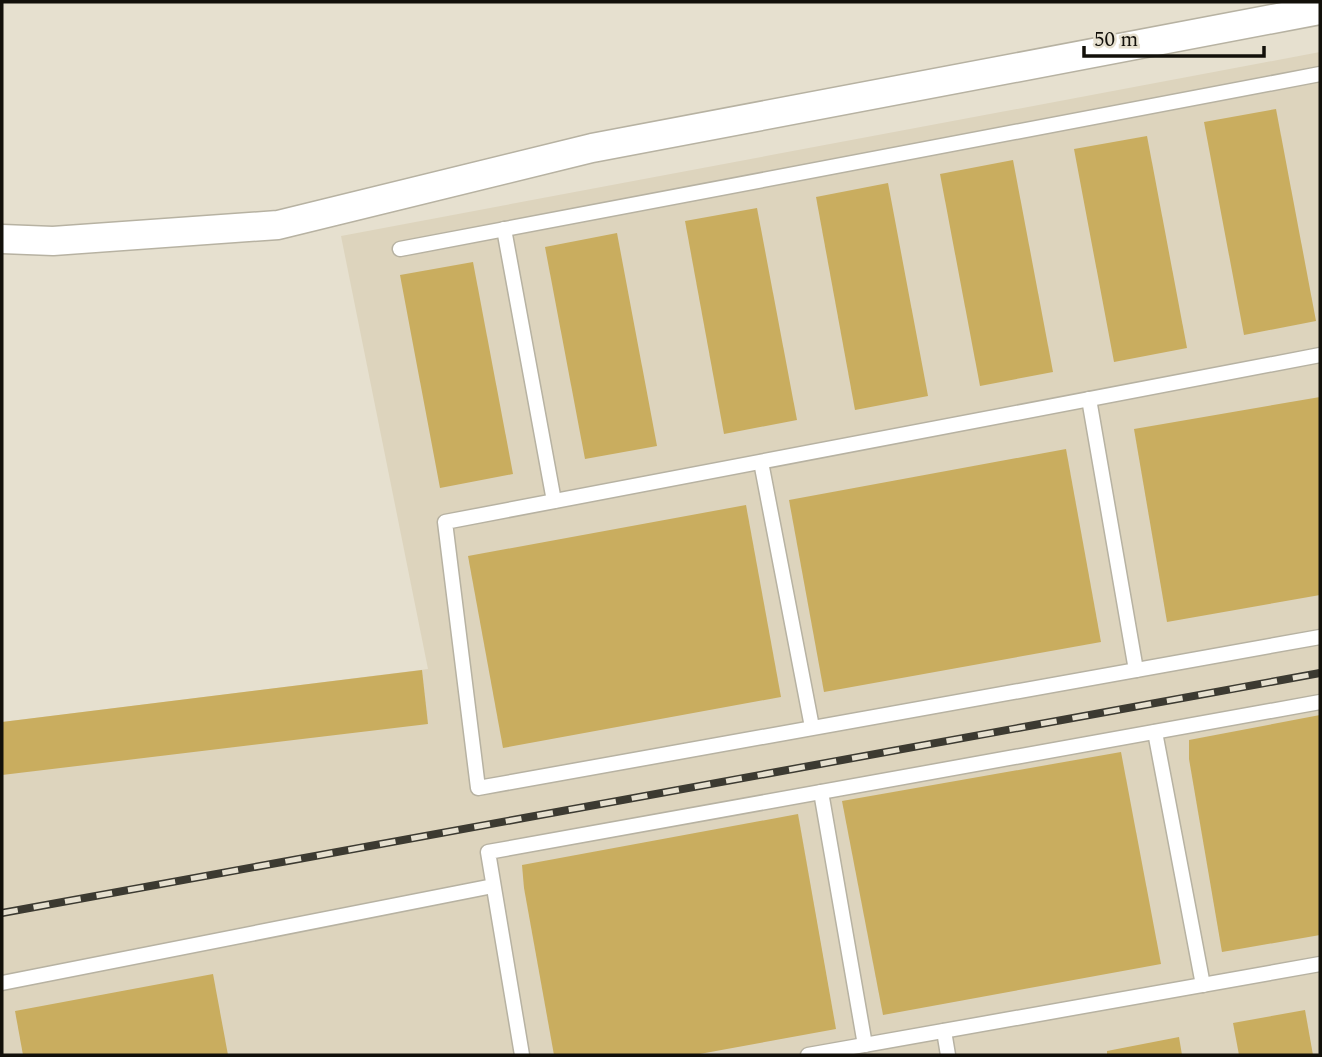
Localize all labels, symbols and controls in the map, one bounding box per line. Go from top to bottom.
scale bar [1084,14,1264,58]
text: 50 m [1094,24,1138,56]

